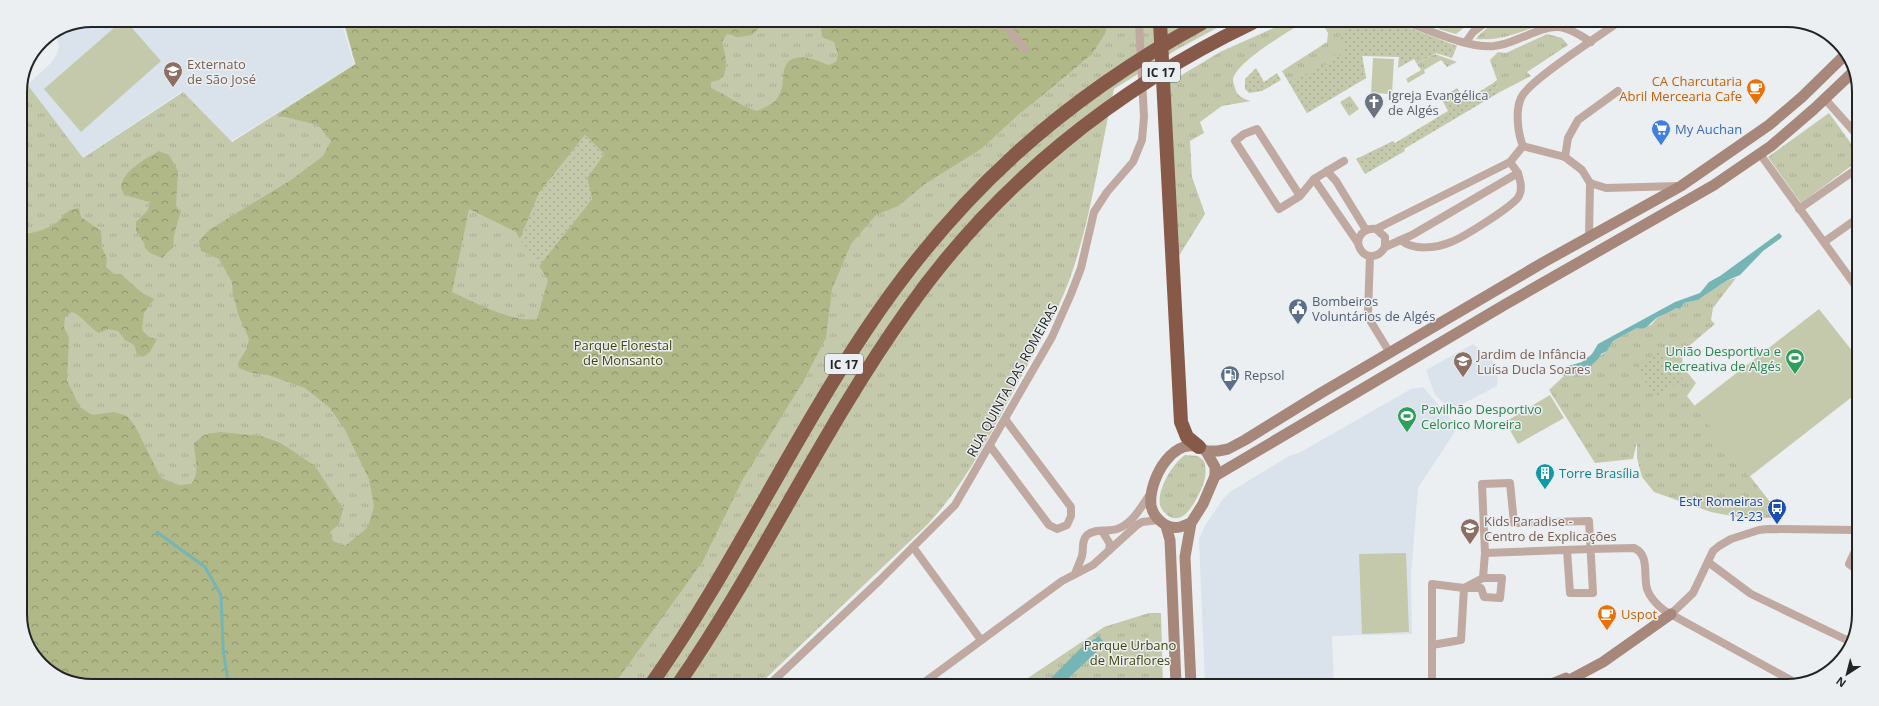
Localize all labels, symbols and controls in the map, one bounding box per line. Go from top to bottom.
place label: Externato de São José [187,55,256,88]
school or university icon: Externato de São José [162,60,184,88]
road number: IC 17 [1142,62,1180,82]
place label: CA Charcutaria Abril Mercearia Cafe [1619,72,1742,105]
cafe icon: CA Charcutaria Abril Mercearia Cafe [1745,77,1767,105]
place label: Igreja Evangélica de Algés [1388,86,1488,119]
church icon: Igreja Evangélica de Algés [1363,91,1385,119]
supermarket icon: My Auchan [1650,118,1672,146]
place label: My Auchan [1675,120,1742,138]
place label: Bombeiros Voluntários de Algés [1312,292,1435,325]
public building icon: Bombeiros Voluntários de Algés [1287,297,1309,325]
street label: RUA QUINTA DAS ROMEIRAS [962,300,1062,460]
park label: Parque Florestal de Monsanto [574,336,672,369]
place label: União Desportiva e Recreativa de Algés [1664,342,1781,375]
place label: Jardim de Infância Luísa Ducla Soares [1475,345,1590,378]
sports icon: União Desportiva e Recreativa de Algés [1784,347,1806,375]
school or university icon: Jardim de Infância Luísa Ducla Soares [1452,350,1474,378]
road number: IC 17 [825,354,863,374]
fuel station icon: Repsol [1219,364,1241,392]
place label: Repsol [1244,366,1285,384]
place label: Pavilhão Desportivo Celorico Moreira [1421,400,1542,433]
sports icon: Pavilhão Desportivo Celorico Moreira [1396,405,1418,433]
building icon: Torre Brasília [1534,462,1556,490]
place label: Torre Brasília [1559,464,1639,482]
place label: Estr Romeiras 12-23 [1679,492,1763,525]
bus stop icon: Estr Romeiras 12-23 [1766,497,1788,525]
place label: Kids Paradise - Centro de Explicações [1484,512,1617,545]
school or university icon: Kids Paradise - Centro de Explicações [1459,517,1481,545]
cafe icon: Uspot [1596,603,1618,631]
place label: Uspot [1621,605,1657,623]
park label: Parque Urbano de Miraflores [1084,636,1177,669]
north arrow [1827,654,1867,694]
text: N [1833,674,1849,691]

